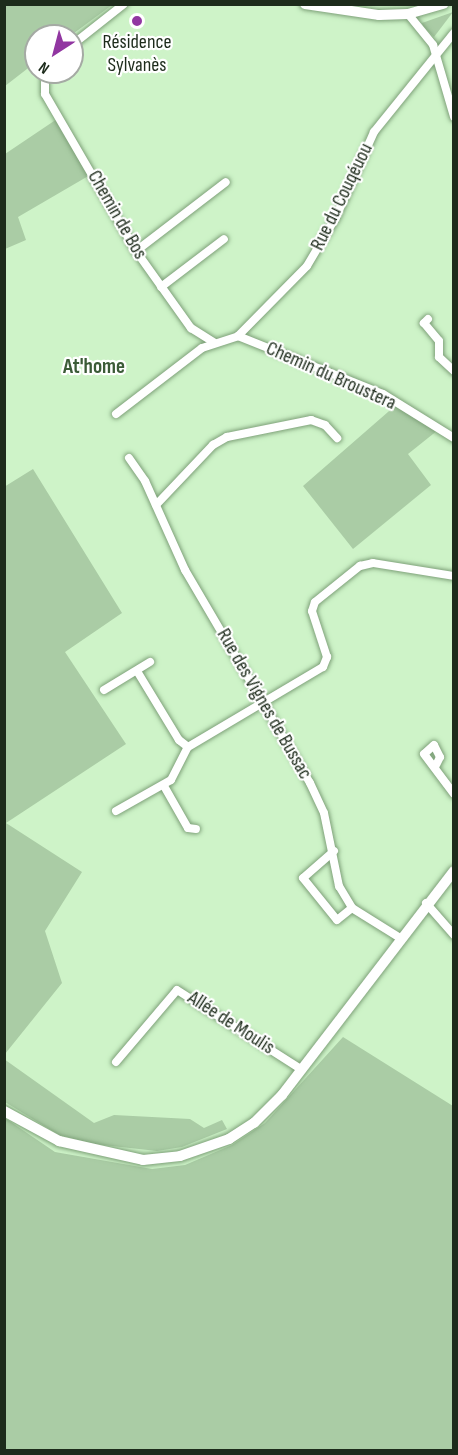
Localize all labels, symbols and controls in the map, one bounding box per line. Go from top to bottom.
marker: Résidence Sylvanès [130,14,144,28]
north arrow [24,24,84,84]
place label: Résidence Sylvanès [103,30,171,77]
text: N [35,57,53,78]
street label: Rue du Couqéuou [306,139,378,255]
street label: Chemin de Bos [82,166,152,264]
street label: Chemin du Broustera [262,337,400,415]
district label: At'home [63,354,125,380]
street label: Rue des Vignes de Bussac [211,624,317,784]
street label: Allée de Moulis [183,986,279,1060]

